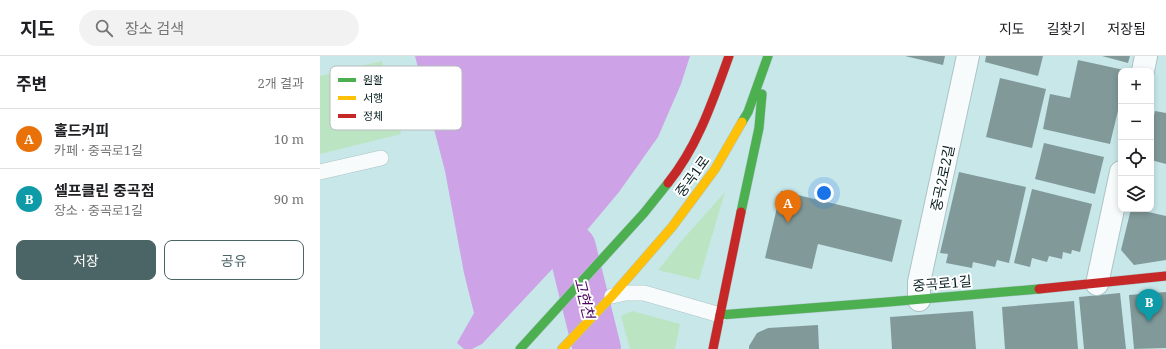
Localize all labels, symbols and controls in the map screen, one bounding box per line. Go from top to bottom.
search box [79,10,359,46]
text: 지도 [20,16,55,42]
icon: search [93,17,115,39]
text: 장소 검색 [125,18,184,38]
text: 지도 [999,19,1025,38]
text: 길찾기 [1047,19,1085,38]
text: 저장됨 [1107,19,1146,38]
legend [330,66,462,130]
map controls [1118,68,1154,212]
button: + [1118,68,1154,104]
text: 주변 [16,72,47,95]
text: 원활 [363,72,383,87]
text: 2개 결과 [257,74,304,92]
text: 서행 [363,90,383,105]
button: − [1118,104,1154,140]
text: 정체 [363,108,383,123]
text: 홀드커피 [54,120,109,140]
text: A [24,130,34,148]
text: 10 m [274,130,304,148]
button: locate [1118,140,1154,176]
text: 카페 · 중곡로1길 [54,141,143,159]
street label: 중곡2로2길 [926,143,958,213]
street label: 중곡1로 [671,152,713,200]
button: layers [1118,176,1154,212]
text: 셀프클린 중곡점 [54,180,155,200]
your location [814,183,834,203]
text: B [25,190,33,208]
text: 90 m [274,190,304,208]
pin: A [775,190,801,223]
text: 장소 · 중곡로1길 [54,201,143,219]
button: 저장 [16,240,156,280]
button: 공유 [164,240,304,280]
street label: 중곡로1길 [912,271,972,295]
water label: 고현천 [570,275,600,323]
pin: B [1136,289,1162,322]

